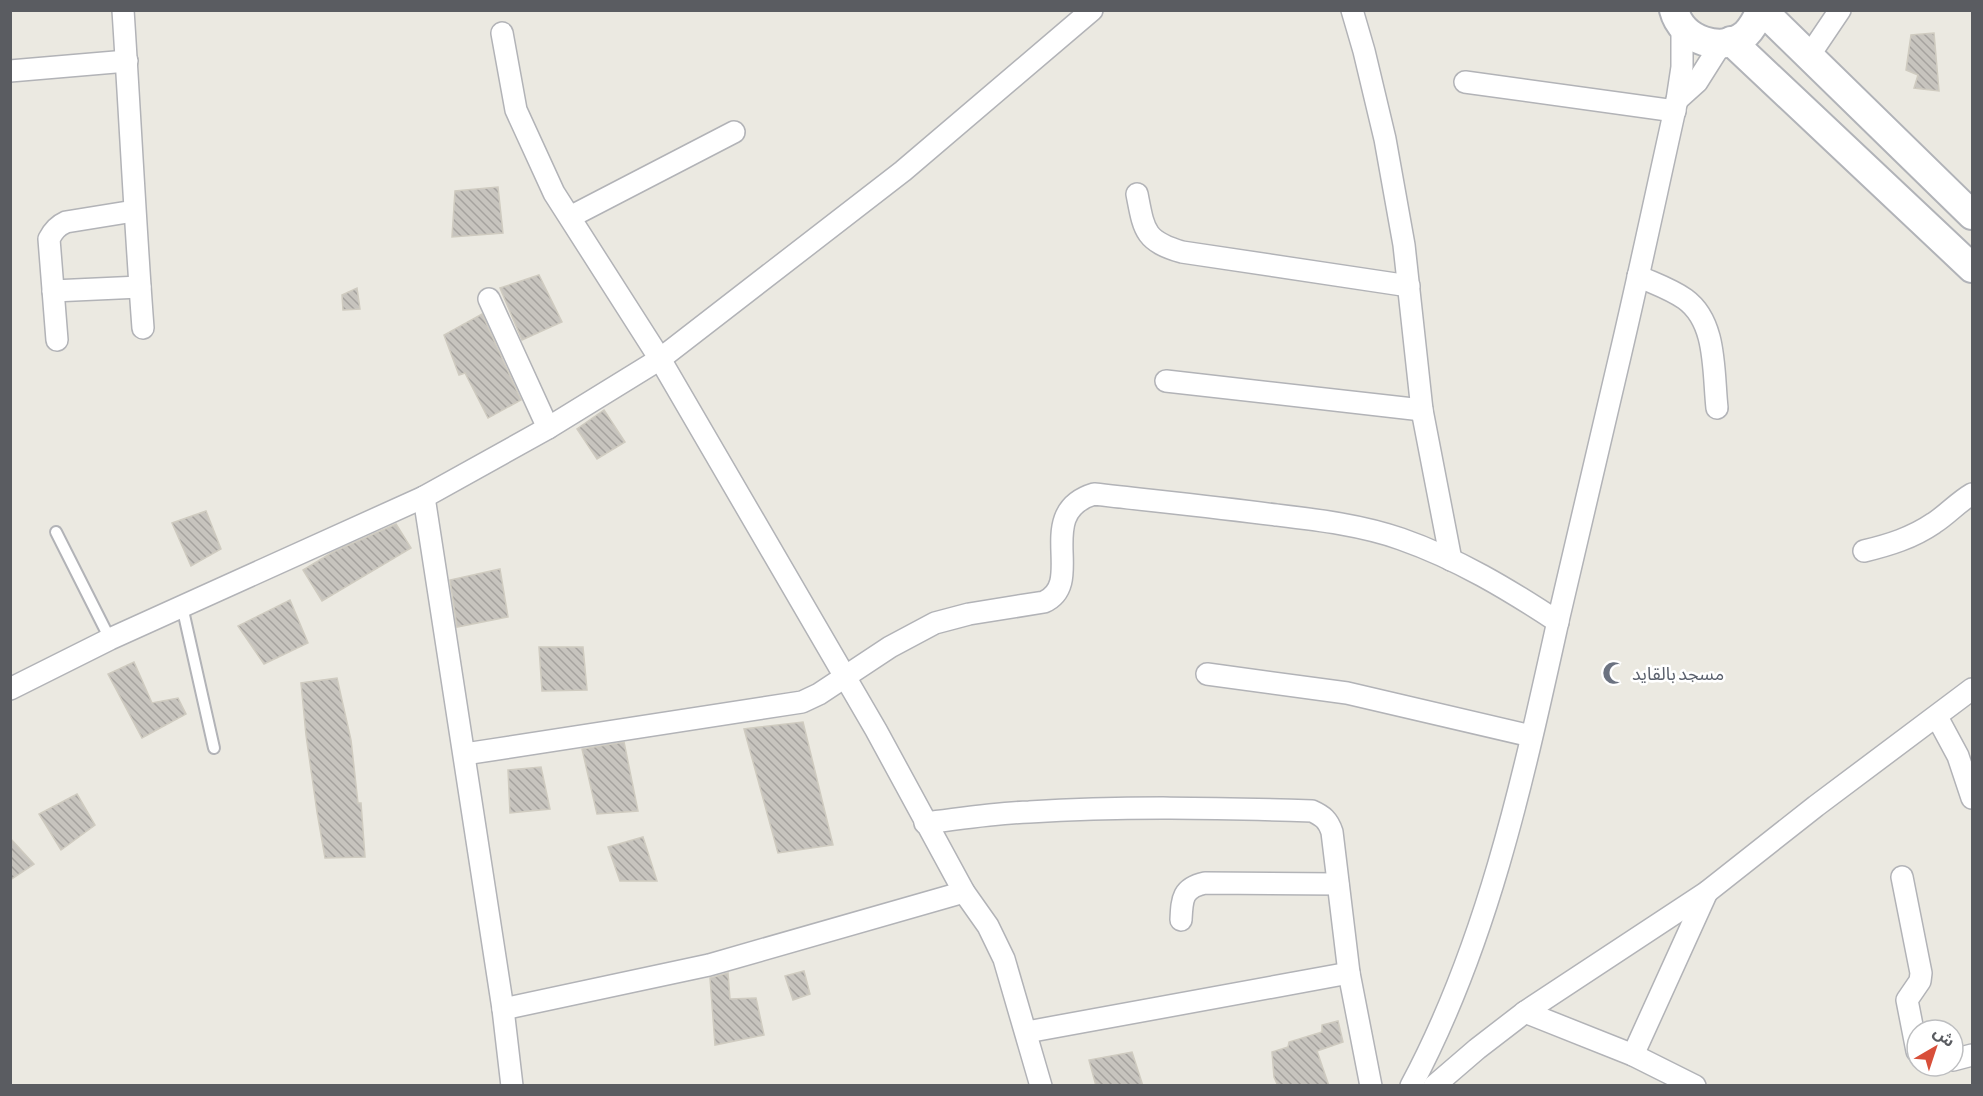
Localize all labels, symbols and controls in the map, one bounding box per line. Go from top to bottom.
mosque icon: مسجد بالقايد [1601,660,1627,686]
place label: مسجد بالقايد [1632,663,1724,684]
north arrow [1905,1018,1965,1078]
text: ش [1930,1022,1959,1051]

